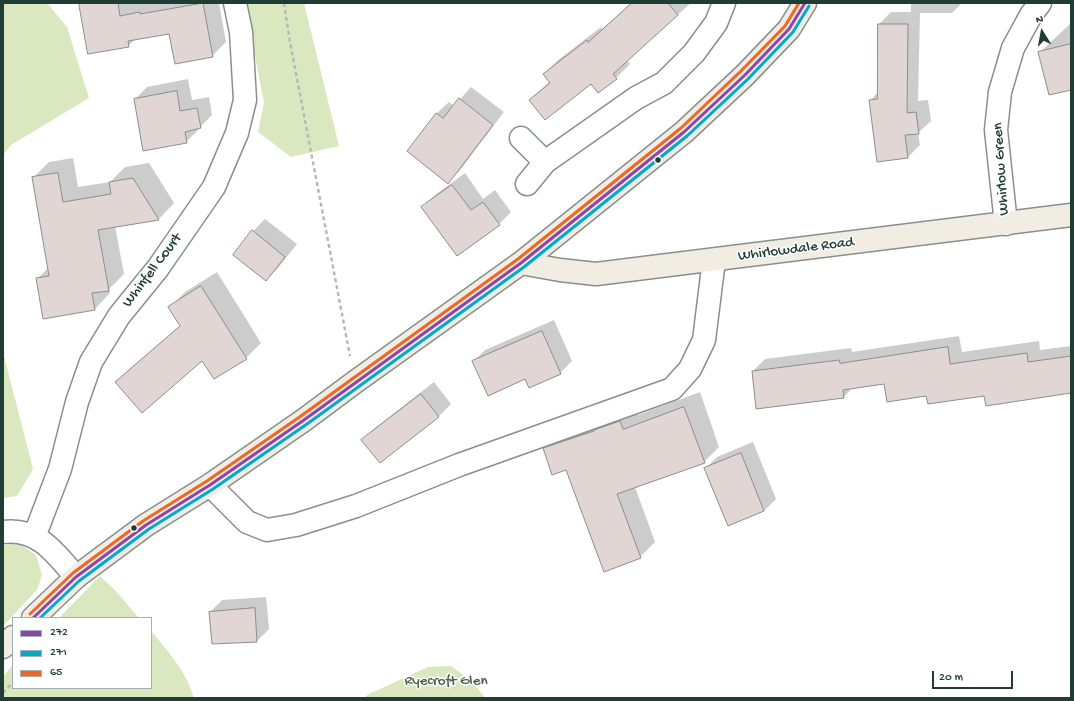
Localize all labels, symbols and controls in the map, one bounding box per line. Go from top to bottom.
north arrow [1022,12,1062,52]
text: N [1035,14,1044,27]
street label: Whirlow Green [990,122,1014,216]
unlabelled marker [653,155,663,165]
street label: Whinfell Court [119,230,187,312]
street label: Whirlowdale Road [737,234,855,266]
unlabelled marker [129,523,139,533]
legend [12,617,152,689]
text: 272 [50,626,68,640]
text: 271 [50,646,67,660]
scale bar [934,663,1015,689]
text: 65 [50,666,62,680]
text: 20 m [939,671,963,685]
park label: Ryecroft Glen [404,673,488,691]

